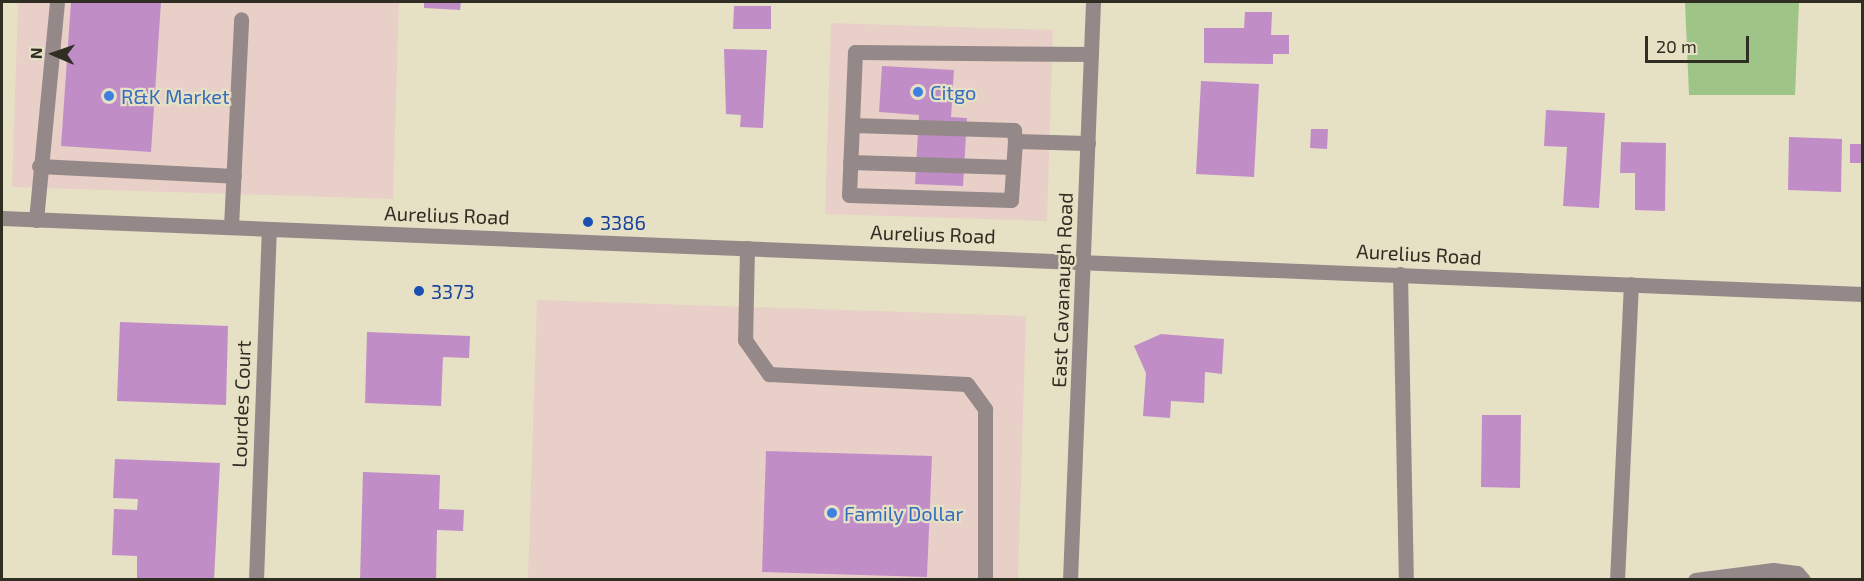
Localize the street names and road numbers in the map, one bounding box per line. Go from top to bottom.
street label: East Cavanaugh Road [1047,192,1077,388]
street label: Aurelius Road [384,201,510,229]
street label: Aurelius Road [870,220,996,248]
street label: Aurelius Road [1356,239,1482,269]
street label: Lourdes Court [227,340,255,468]

